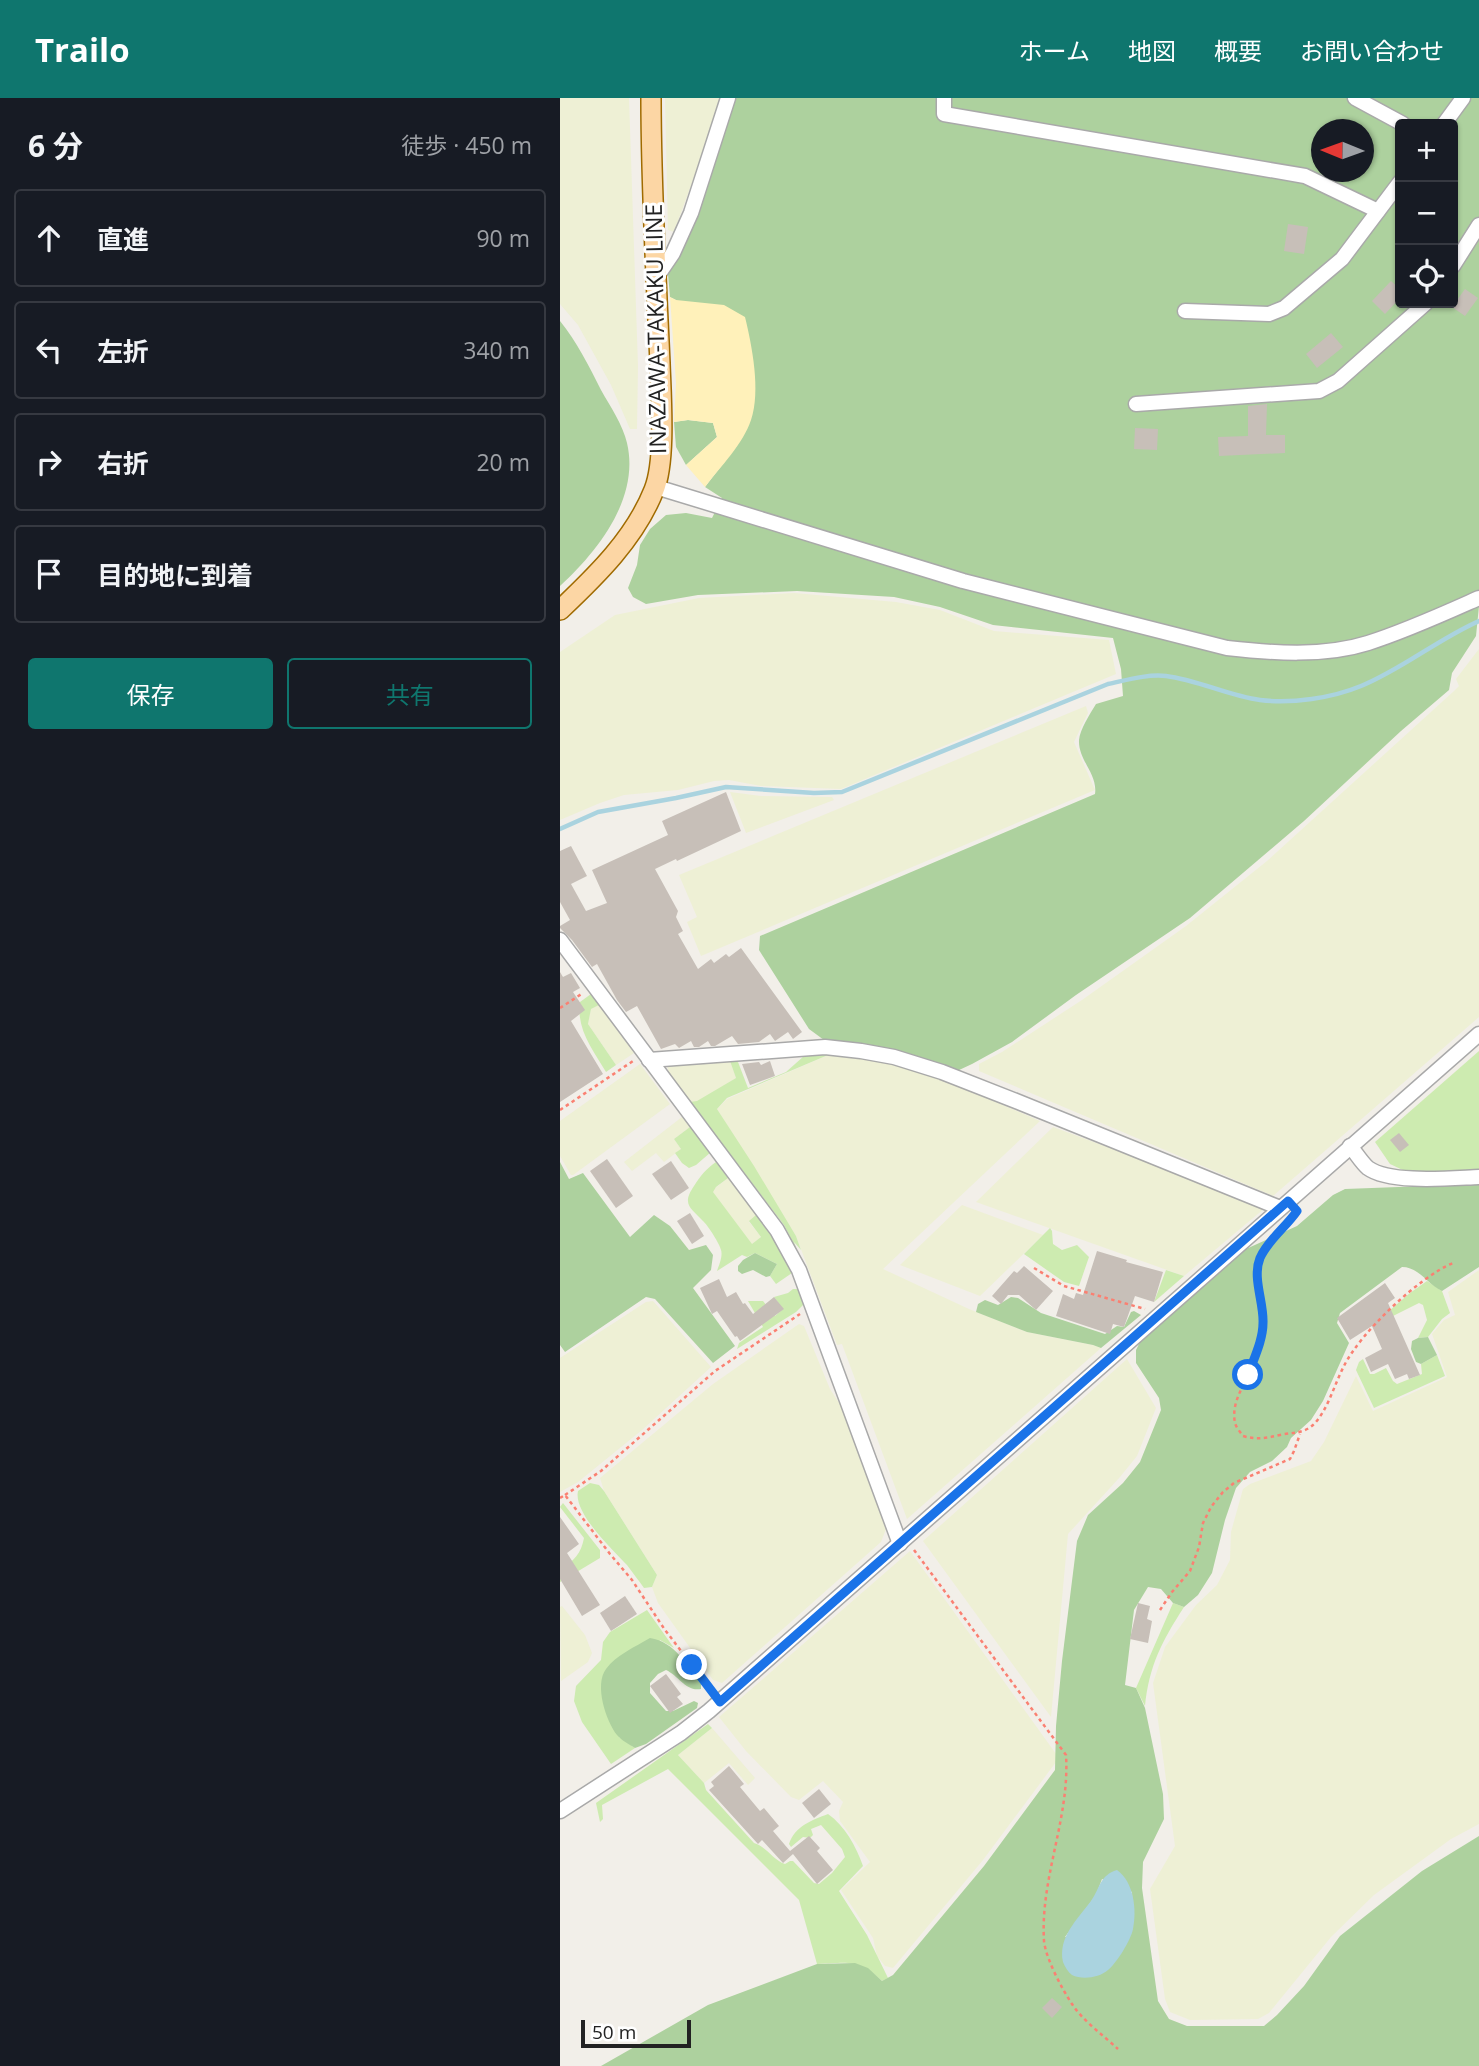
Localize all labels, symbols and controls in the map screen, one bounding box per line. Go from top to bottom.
text: Trailo [35,27,130,72]
text: ホーム [1019,34,1090,67]
text: 地図 [1128,34,1176,67]
text: 概要 [1214,34,1262,67]
text: お問い合わせ [1300,34,1444,67]
north arrow [1311,119,1374,182]
map controls [1395,119,1458,308]
button: + [1395,119,1458,182]
text: 6 分 [28,125,83,166]
text: 徒歩 · 450 m [401,129,532,161]
button: − [1395,182,1458,245]
street label: INAZAWA-TAKAKU LINE [637,204,673,454]
icon: ahead [30,219,68,257]
text: 直進 [97,221,149,257]
text: 90 m [476,222,530,254]
button: locate [1395,245,1458,308]
icon: left [30,331,68,369]
text: 左折 [97,333,149,369]
text: 340 m [463,334,530,366]
icon: right [30,443,68,481]
text: 右折 [97,445,149,481]
text: 20 m [476,446,530,478]
icon: arrive [30,555,68,593]
text: 目的地に到着 [97,557,253,593]
button: 保存 [28,658,273,729]
button: 共有 [287,658,532,729]
route start [1232,1359,1263,1390]
route end [676,1649,707,1680]
scale bar [581,2017,691,2049]
text: 50 m [592,2019,636,2045]

